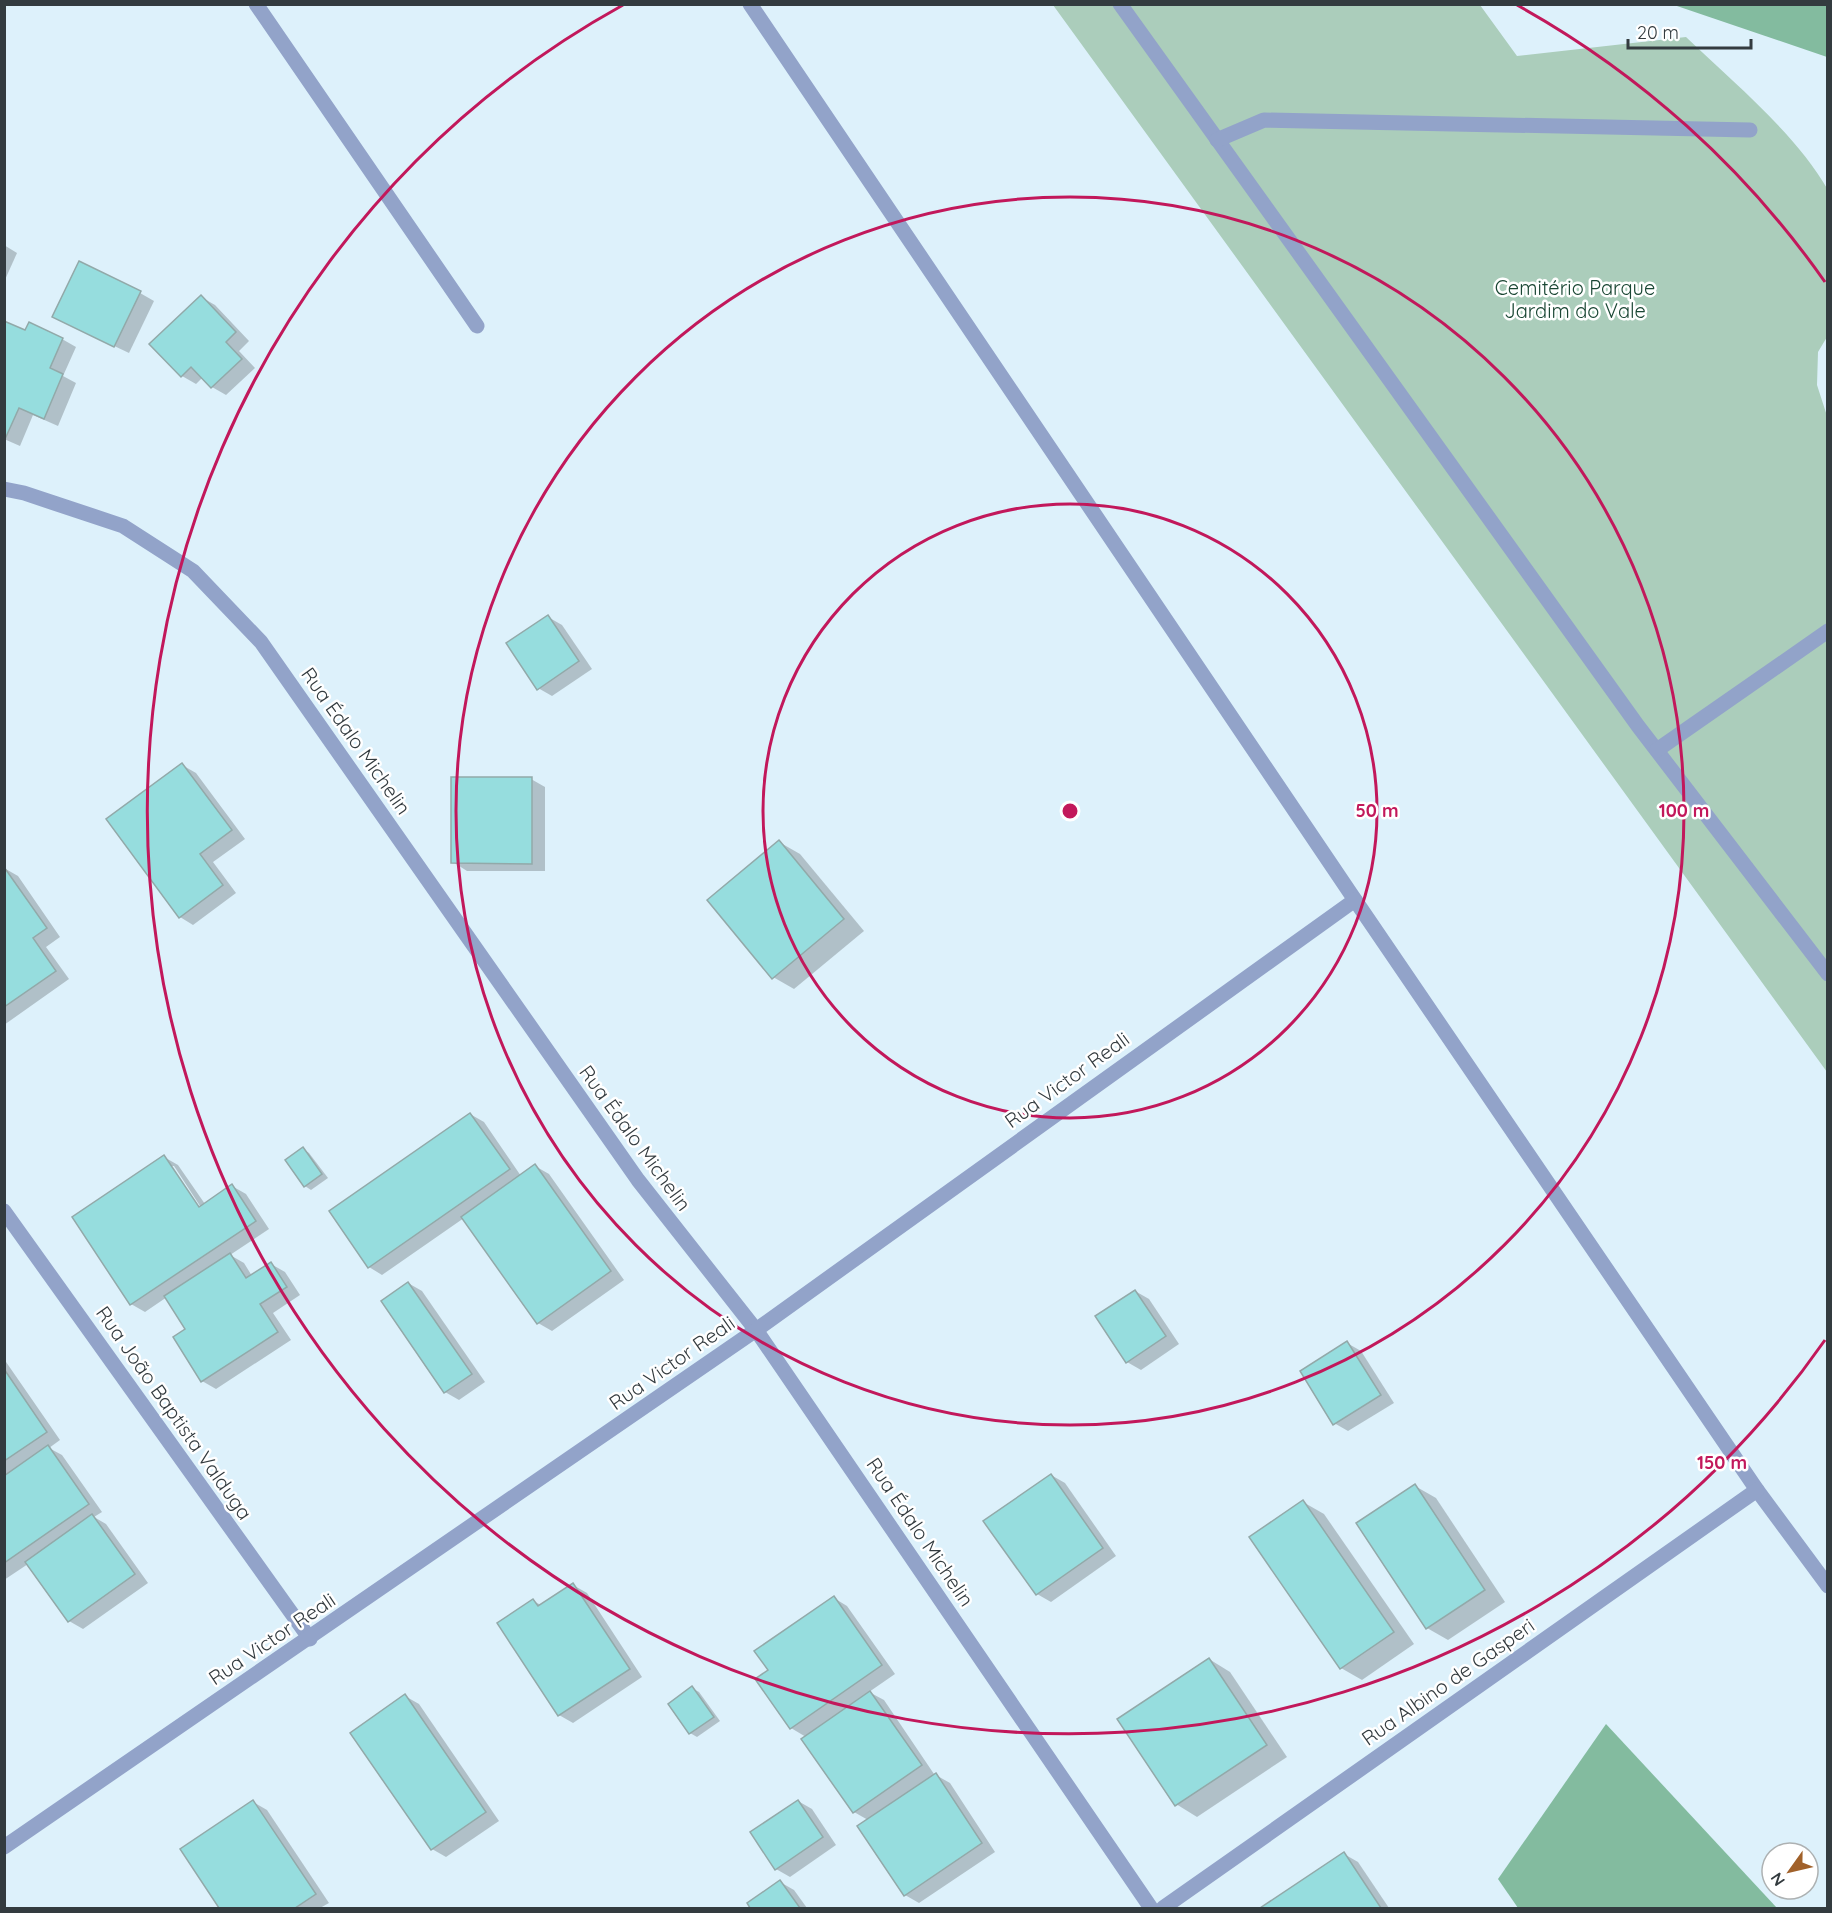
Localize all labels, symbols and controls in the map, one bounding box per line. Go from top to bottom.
scale bar [1628,12,1751,50]
text: 20 m [1637,21,1679,44]
park label: Cemitério Parque Jardim do Vale [1495,275,1655,323]
street label: Rua Édalo Michelin [296,662,417,819]
text: 50 m [1355,799,1399,822]
text: 100 m [1659,799,1709,822]
centre of rings [1060,801,1080,821]
street label: Rua Victor Reali [1000,1026,1134,1133]
street label: Rua Édalo Michelin [574,1060,697,1215]
street label: Rua João Baptista Valduga [91,1301,258,1524]
street label: Rua Victor Reali [604,1310,739,1415]
text: 150 m [1697,1451,1747,1474]
street label: Rua Édalo Michelin [861,1453,979,1611]
street label: Rua Victor Reali [204,1587,340,1690]
street label: Rua Albino de Gasperi [1357,1613,1539,1751]
north arrow [1760,1841,1820,1901]
text: N [1766,1869,1789,1890]

